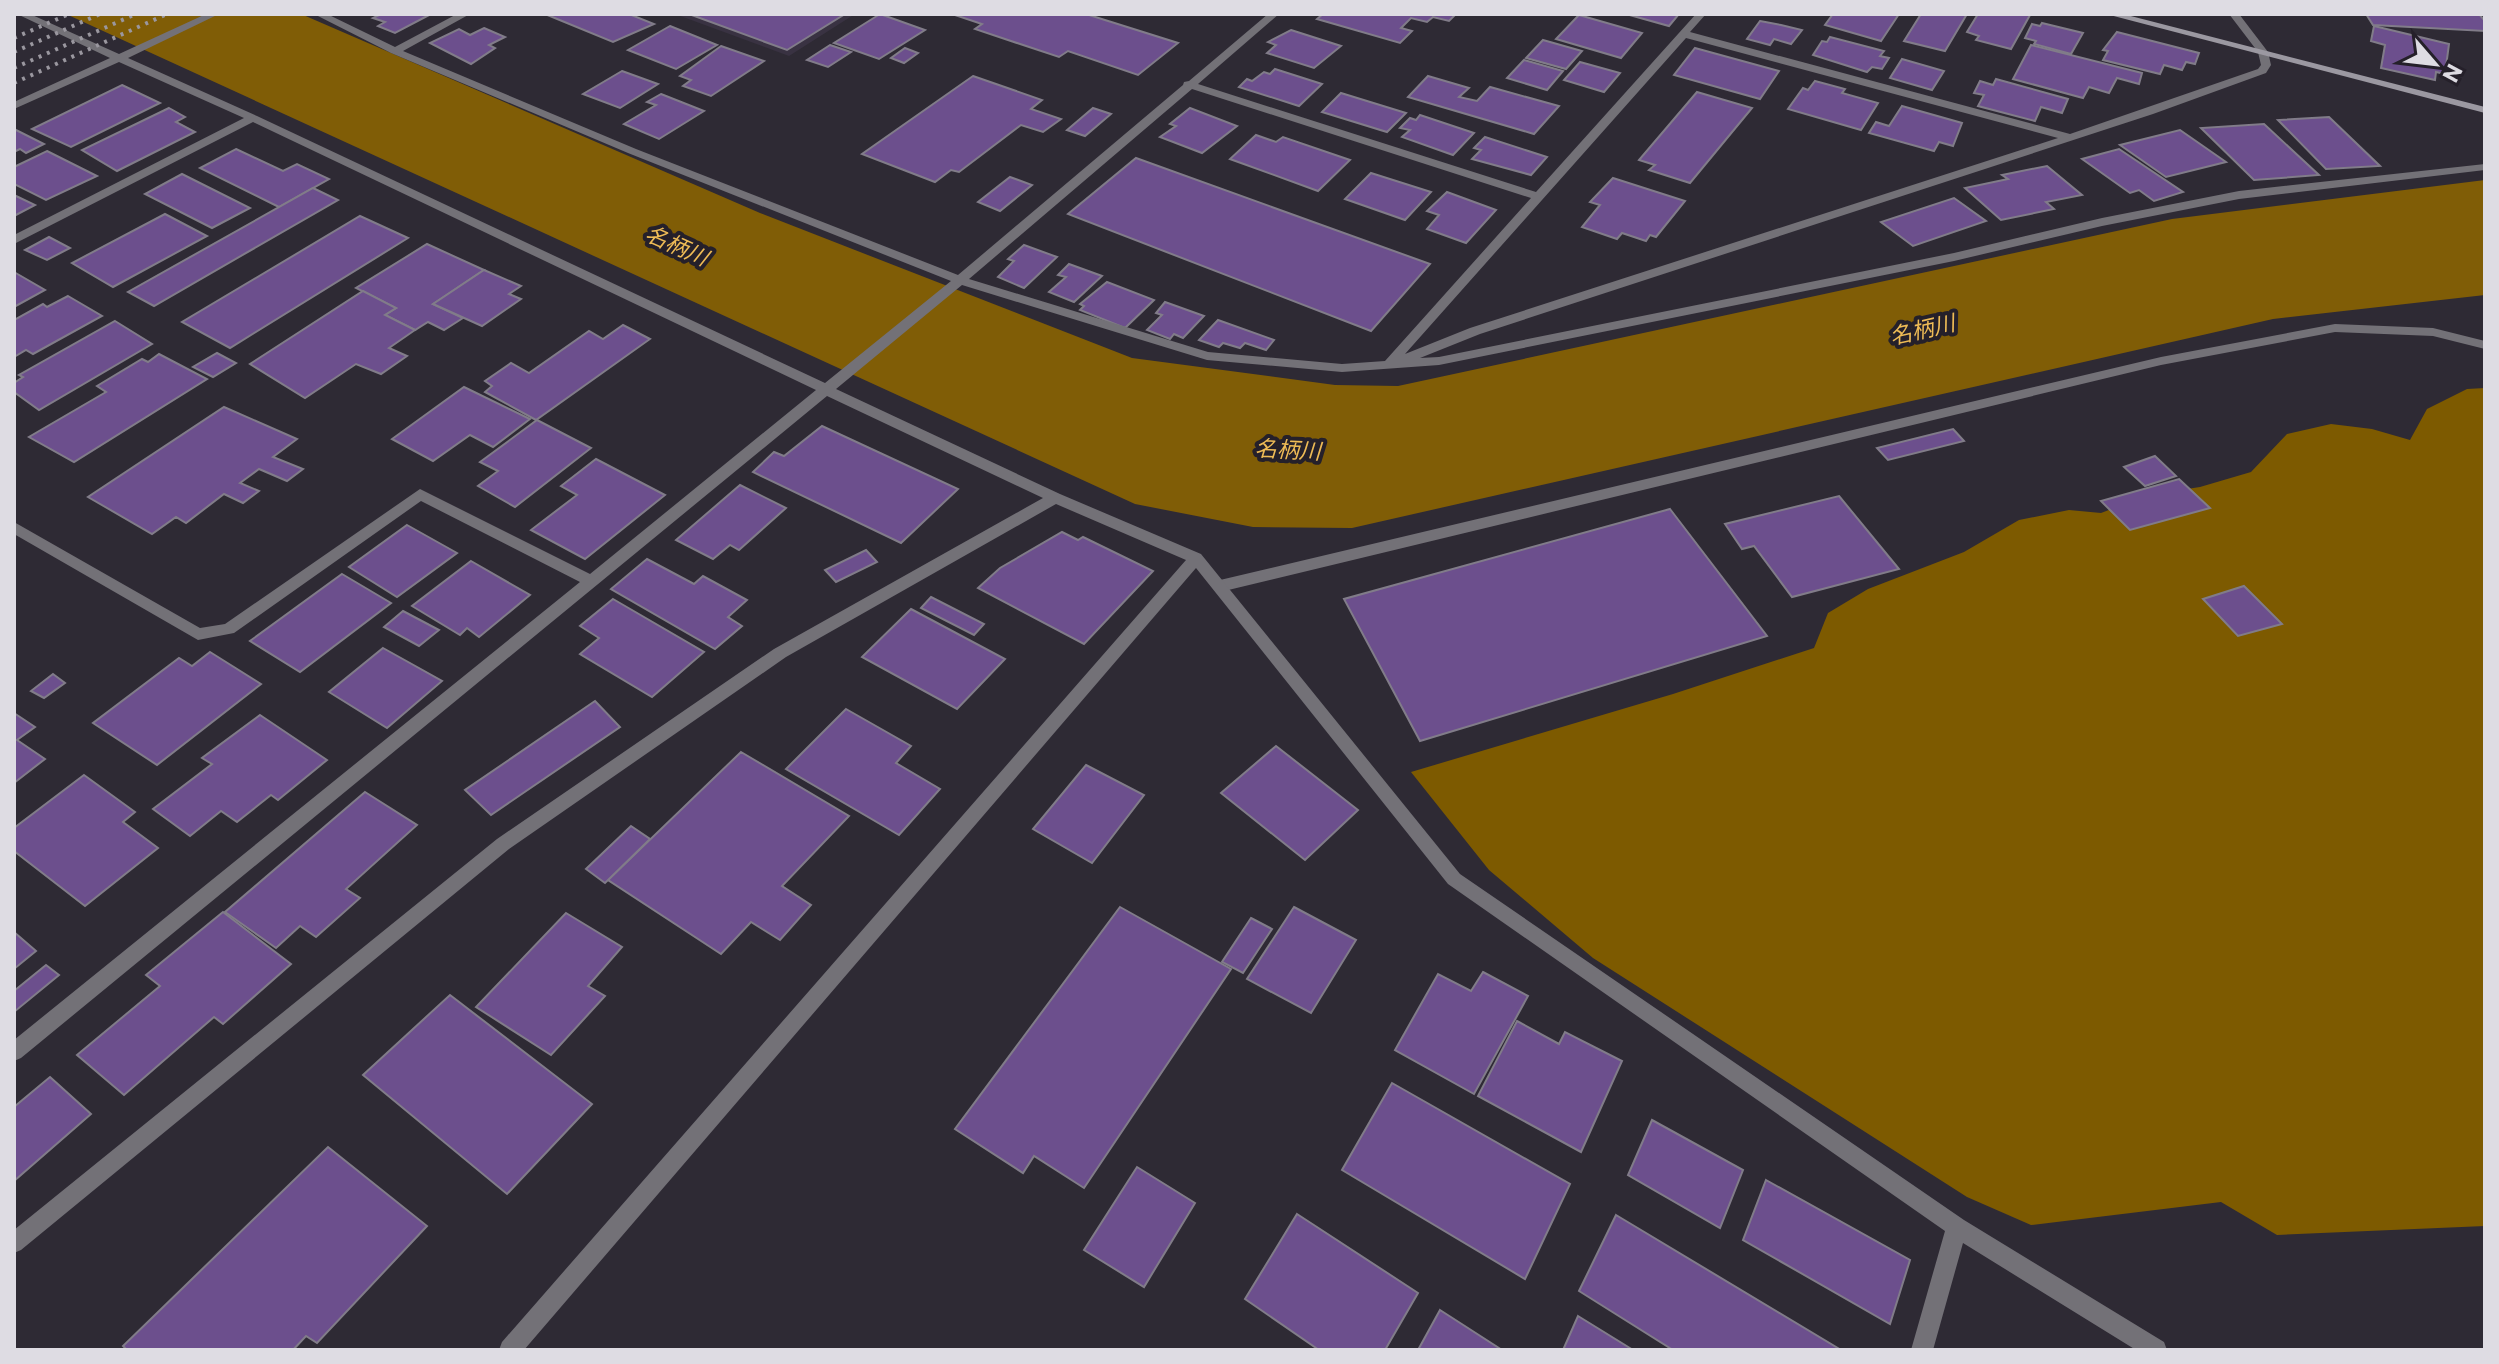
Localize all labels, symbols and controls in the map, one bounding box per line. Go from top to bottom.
north arrow [2395,24,2475,104]
text: N [2437,60,2469,87]
water label: 名柄川 [641,219,714,272]
water label: 名柄川 [1887,308,1959,350]
water label: 名柄川 [1254,434,1324,464]

